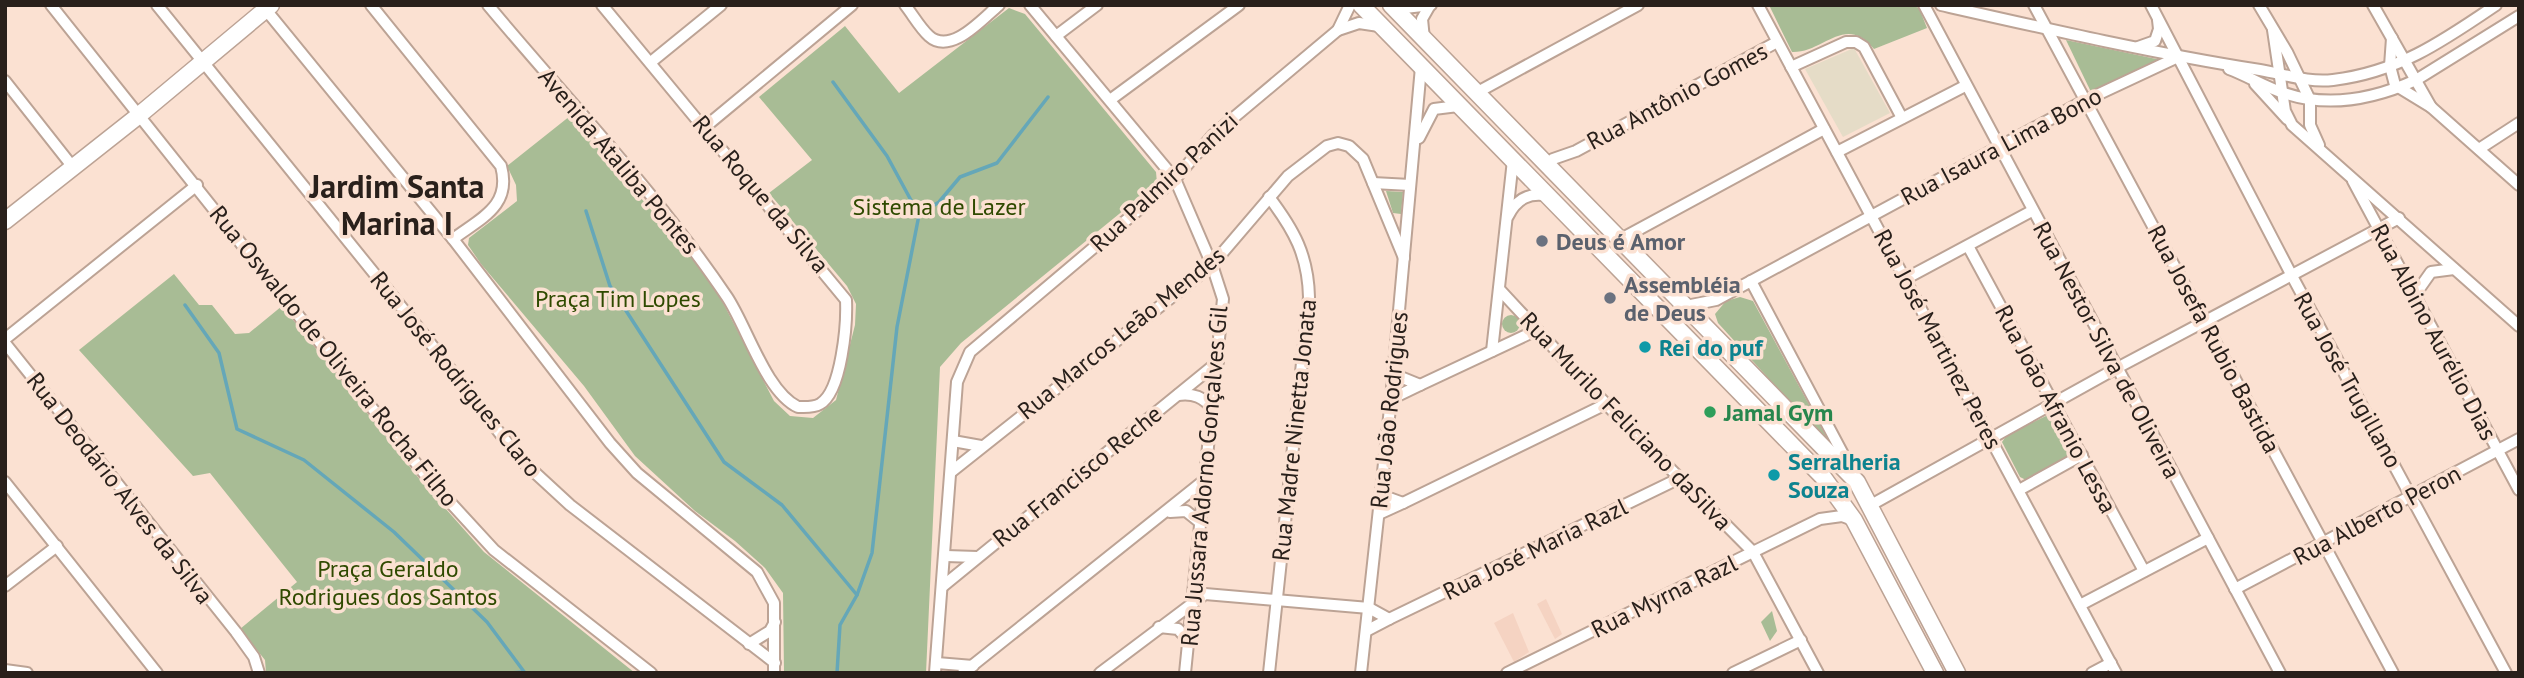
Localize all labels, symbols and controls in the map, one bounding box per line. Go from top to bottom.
street label: Rua Antônio Gomes [1581,35,1773,157]
street label: Avenida Ataliba Pontes [532,61,706,261]
street label: Rua Isaura Lima Bono [1895,80,2107,212]
street label: Rua Palmiro Panizi [1083,105,1245,259]
street label: Rua Roque da Silva [686,109,836,279]
district label: Jardim Santa Marina I [309,165,484,244]
park label: Sistema de Lazer [852,191,1026,222]
street label: Rua Oswaldo de Oliveira Rocha Filho [203,199,465,513]
street label: Rua Nestor Silva de Oliveira [2026,216,2188,484]
street label: Rua Albino Aurélio Dias [2364,218,2504,446]
street label: Rua Josefa Rubio Bastida [2141,219,2287,459]
street label: Rua José Martinez Peres [1867,224,2009,454]
place label: Deus é Amor [1556,226,1686,257]
marker: Deus é Amor [1534,233,1550,249]
street label: Rua Marcos Leão Mendes [1011,240,1231,426]
street label: Rua José Rodrigues Claro [364,265,548,483]
place label: Assembléia de Deus [1624,269,1741,328]
park label: Praça Tim Lopes [535,283,701,314]
street label: Rua José Trugillano [2287,287,2409,473]
marker: Assembléia de Deus [1602,290,1618,306]
street label: Rua Madre Ninetta Jonata [1265,297,1323,563]
street label: Rua João Afranio Lessa [1988,300,2124,518]
street label: Rua Jussara Adorno Gonçalves Gil [1174,304,1234,648]
street label: Rua Murilo Feliciano daSilva [1513,305,1739,537]
street label: Rua João Rodrigues [1363,310,1415,510]
place label: Rei do puf [1659,332,1764,363]
marker: Rei do puf [1637,339,1653,355]
street label: Rua Deodário Alves da Silva [20,366,220,610]
place label: Jamal Gym [1723,397,1833,428]
street label: Rua Francisco Reche [986,398,1168,554]
marker: Jamal Gym [1702,404,1718,420]
place label: Serralheria Souza [1788,446,1901,505]
street label: Rua Alberto Peron [2288,458,2466,572]
marker: Serralheria Souza [1766,467,1782,483]
street label: Rua José Maria Razl [1438,491,1632,607]
street label: Rua Myrna Razl [1586,547,1742,645]
park label: Praça Geraldo Rodrigues dos Santos [279,553,497,612]

